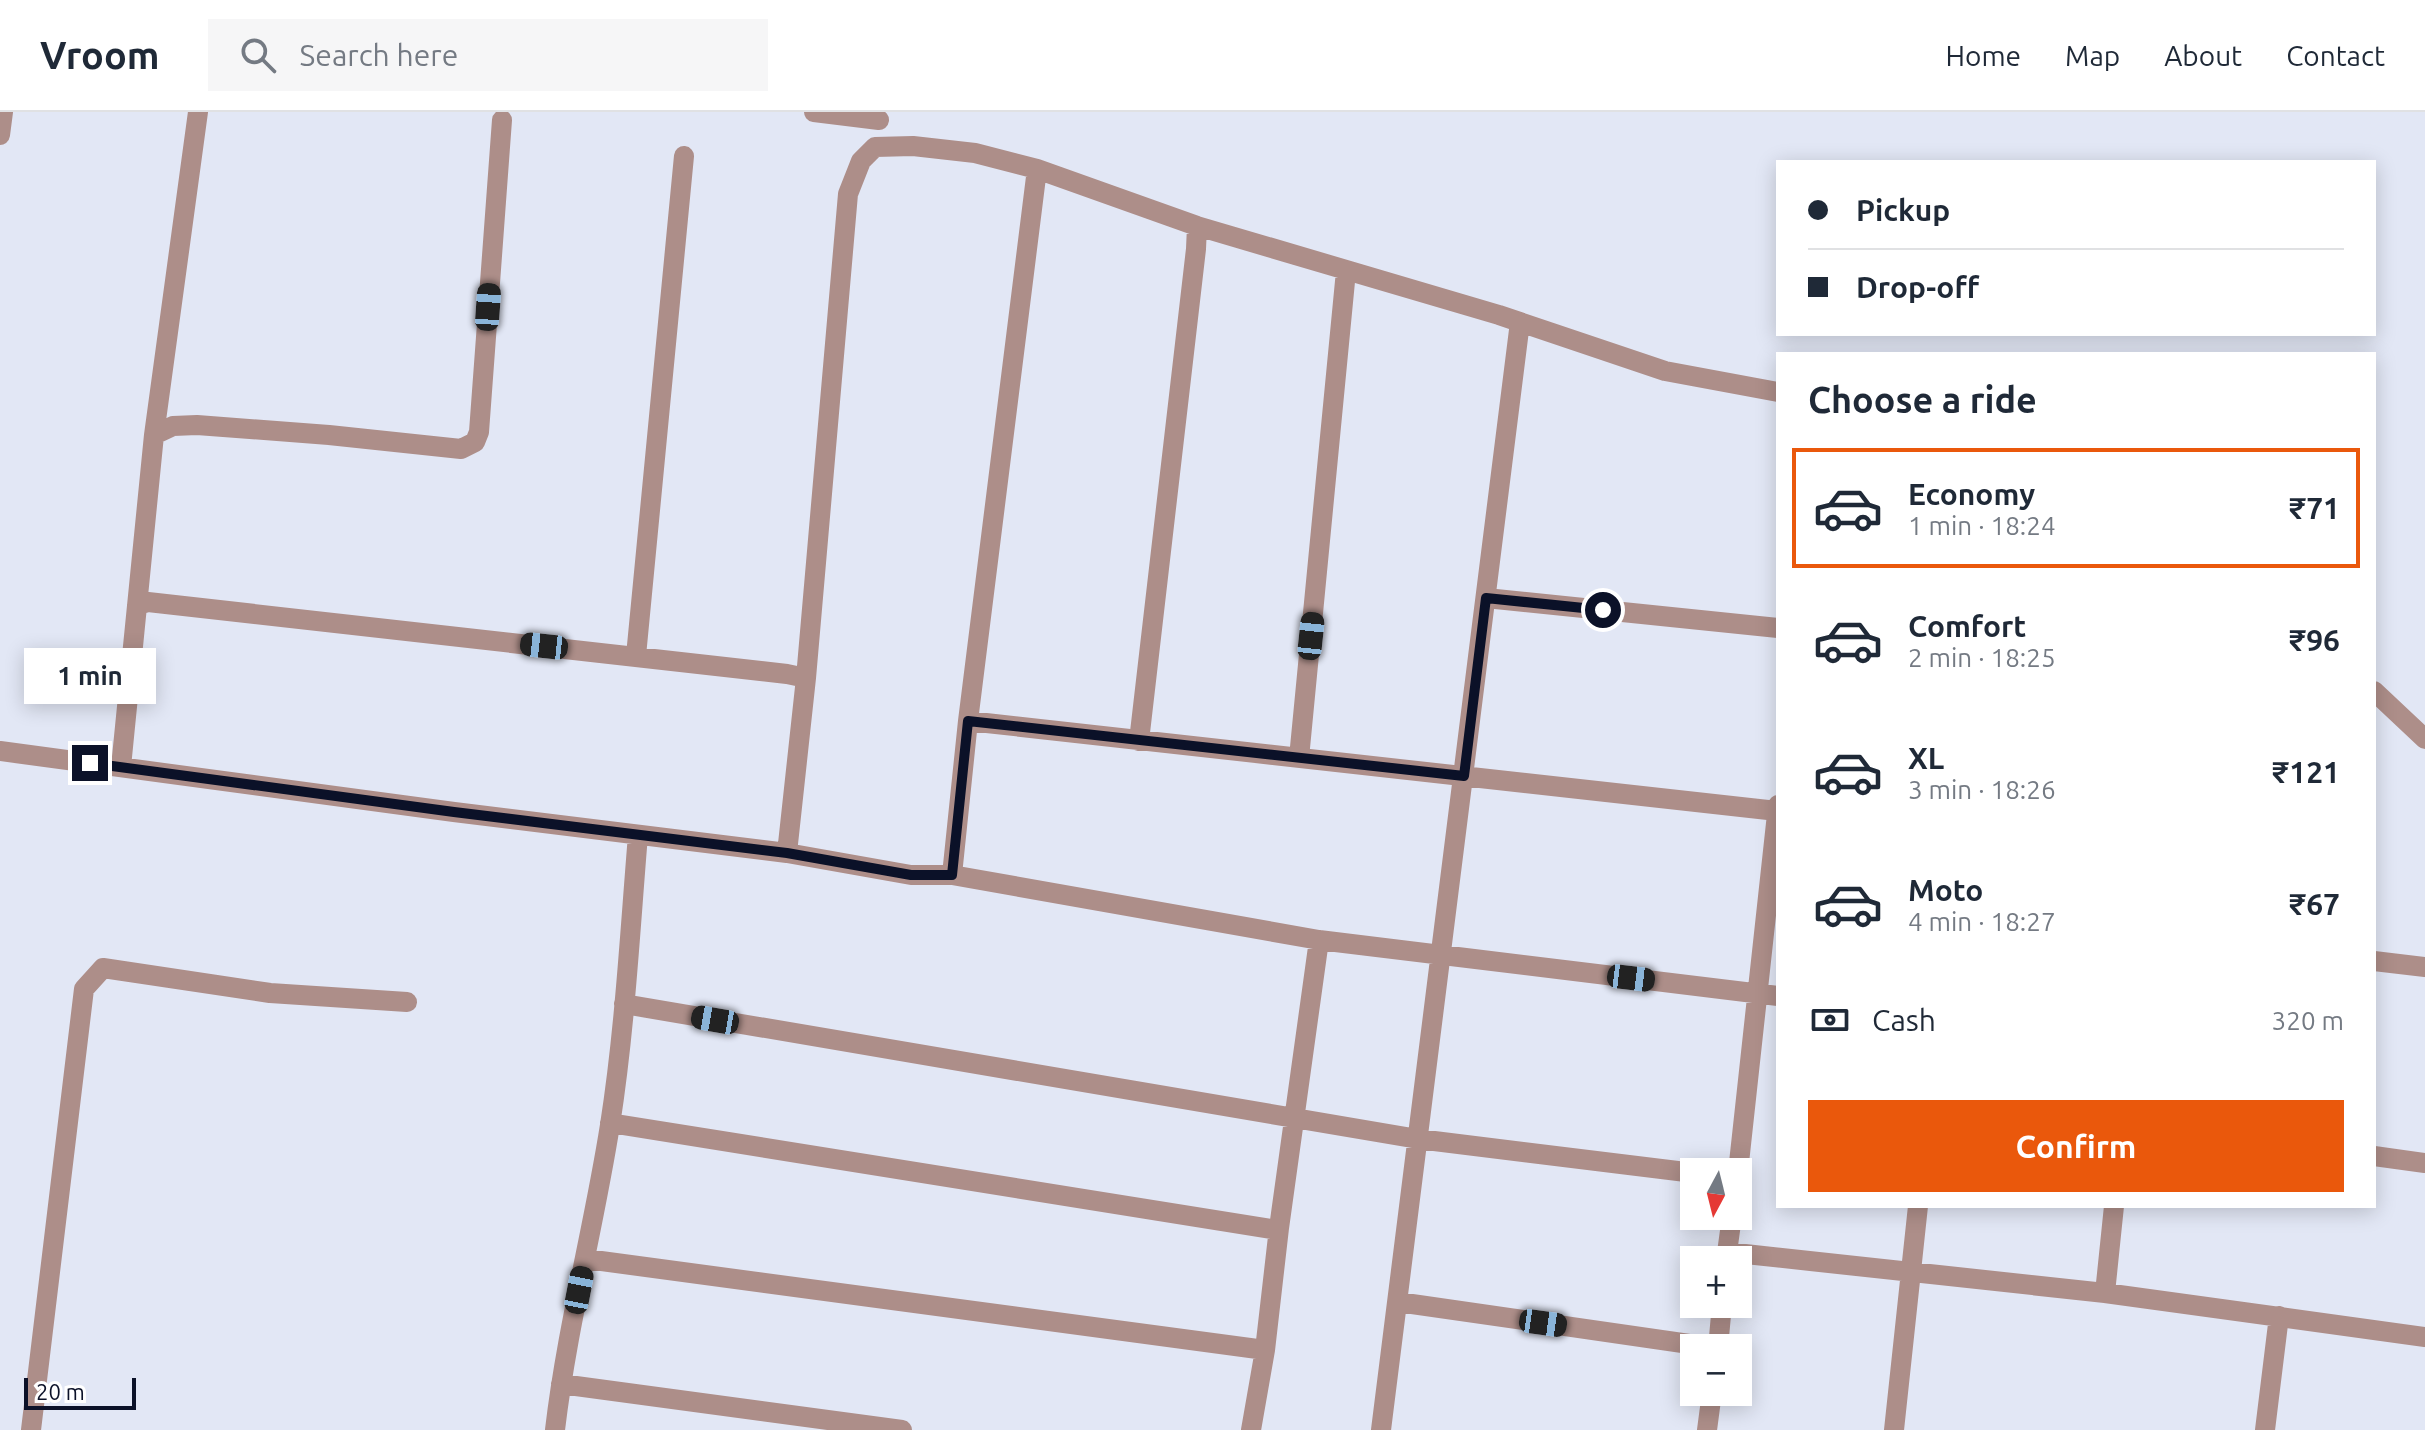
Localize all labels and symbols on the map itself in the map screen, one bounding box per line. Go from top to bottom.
car [474,282,502,332]
route start [1585,592,1621,628]
car [1297,611,1325,661]
car [519,632,569,660]
callout: 1 min [24,647,156,703]
route end [72,745,108,781]
car [1606,963,1656,993]
car [689,1004,741,1036]
north arrow [1680,1158,1752,1230]
car [563,1264,595,1316]
car [1518,1308,1568,1338]
scale bar [24,1374,136,1410]

